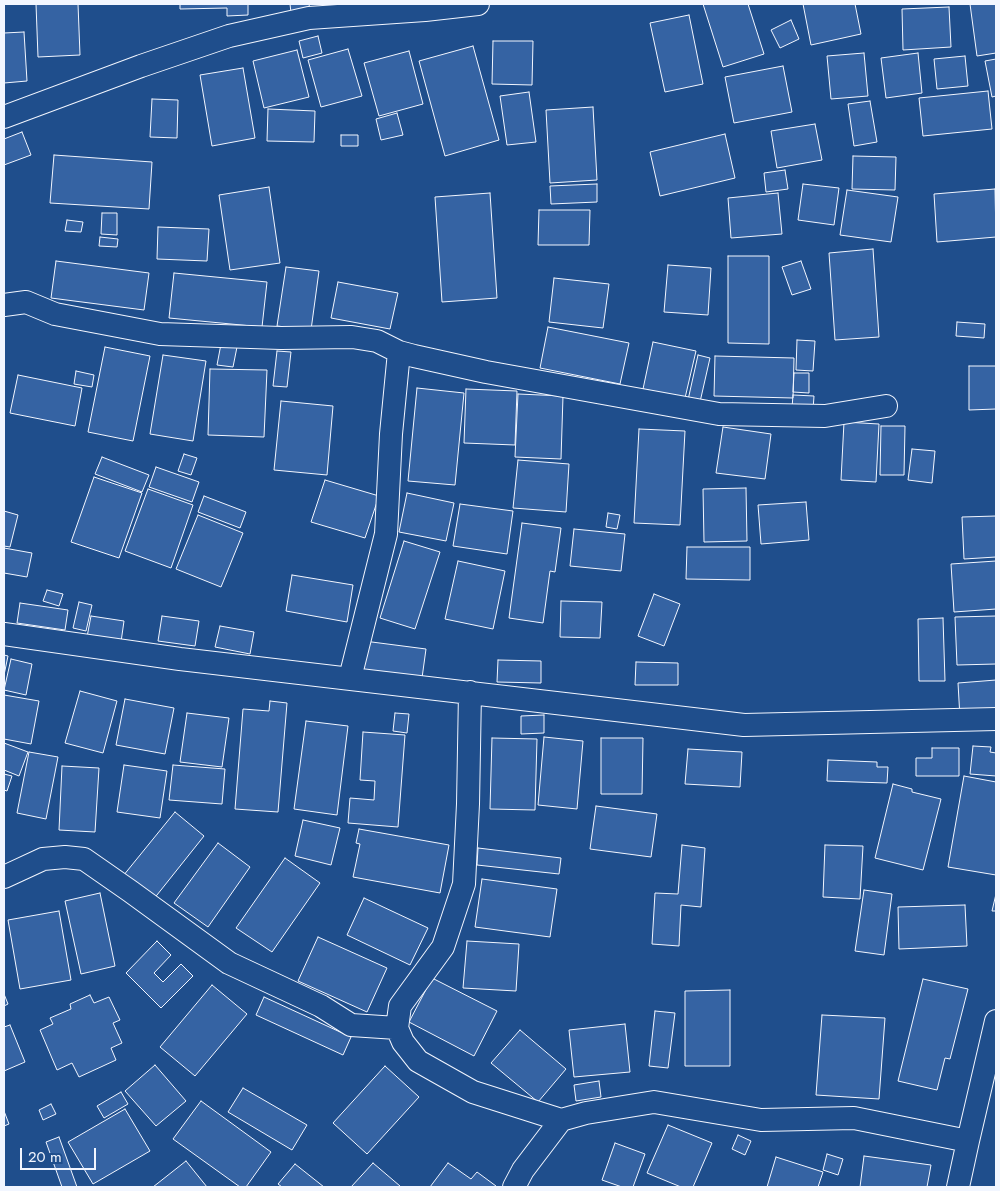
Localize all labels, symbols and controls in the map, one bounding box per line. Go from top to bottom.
scale bar [22,1138,99,1170]
text: 20 m [28,1146,62,1168]

